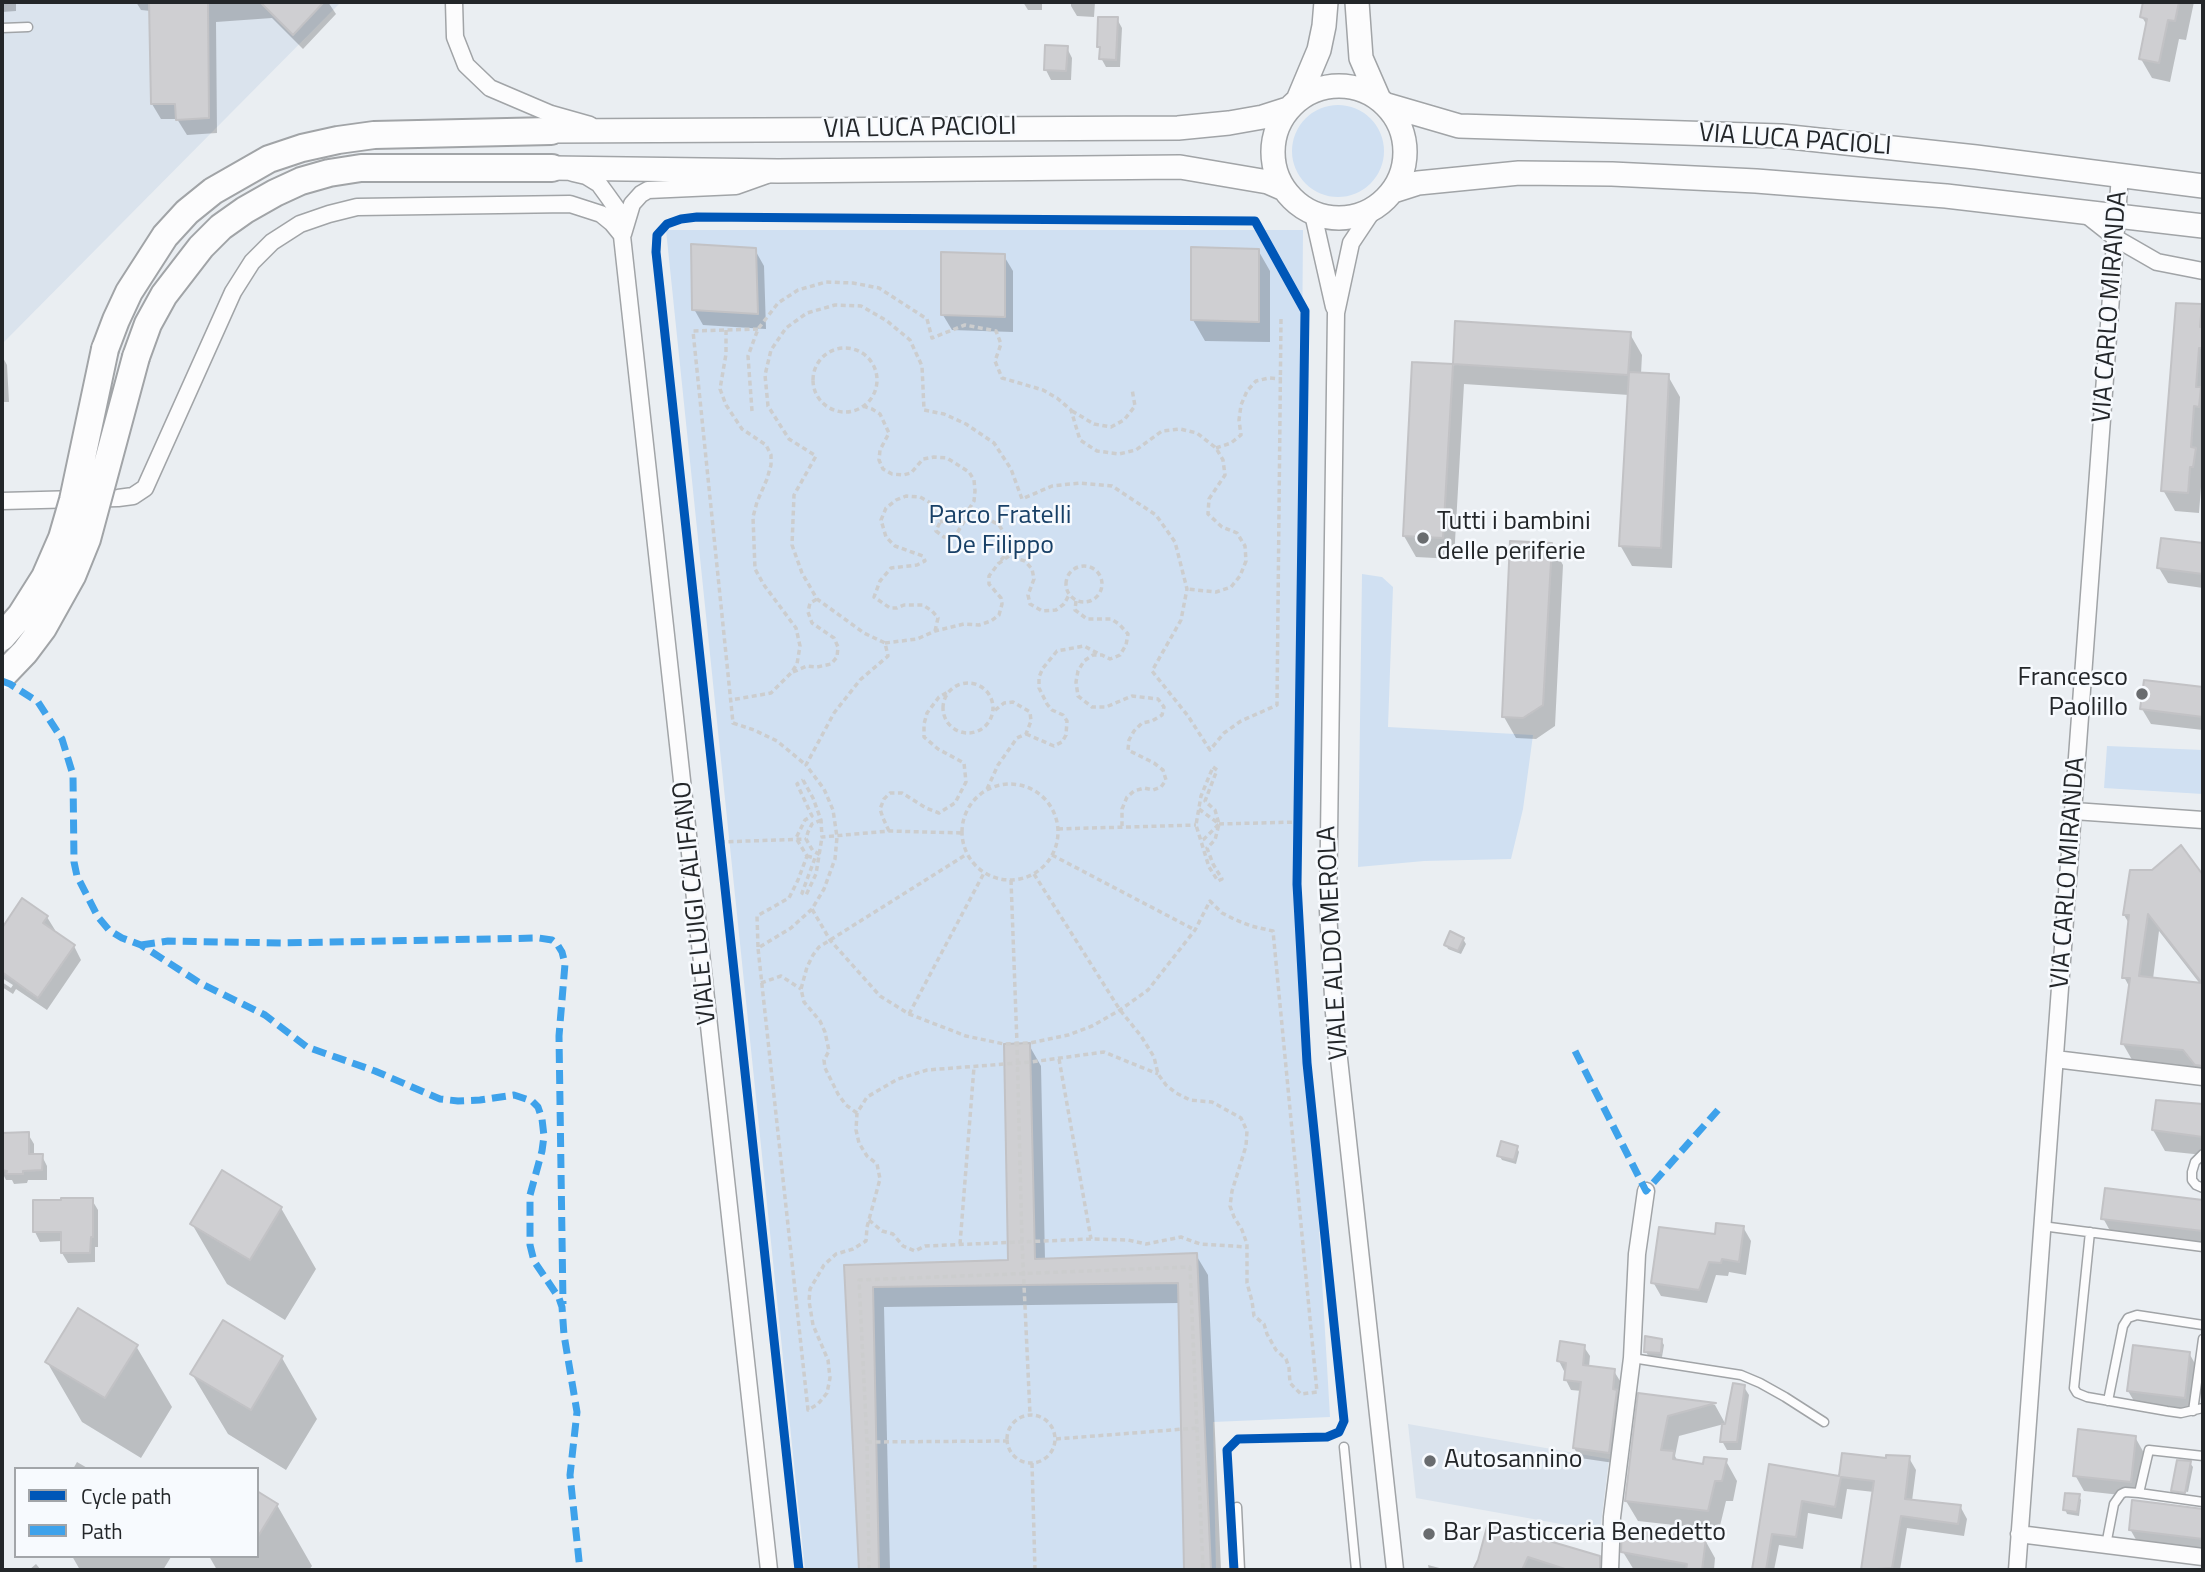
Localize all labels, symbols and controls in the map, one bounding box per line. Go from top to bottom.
street label: VIA LUCA PACIOLI [823,112,1017,146]
street label: VIA LUCA PACIOLI [1697,119,1893,163]
street label: VIA CARLO MIRANDA [2087,190,2135,424]
park label: Parco Fratelli De Filippo [929,501,1071,562]
place label: Tutti i bambini delle periferie [1437,507,1591,568]
marker: Tutti i bambini delle periferie [1415,530,1431,546]
place label: Francesco Paolillo [2018,663,2128,724]
marker: Francesco Paolillo [2134,686,2150,702]
street label: VIA CARLO MIRANDA [2045,756,2093,990]
street label: VIALE LUIGI CALIFANO [668,780,724,1026]
street label: VIALE ALDO MEROLA [1312,825,1356,1061]
place label: Autosannino [1444,1445,1583,1477]
marker: Autosannino [1422,1453,1438,1469]
legend [14,1467,259,1558]
text: Cycle path [81,1480,172,1512]
text: Path [81,1515,123,1547]
place label: Bar Pasticceria Benedetto [1443,1518,1726,1550]
marker: Bar Pasticceria Benedetto [1421,1526,1437,1542]

